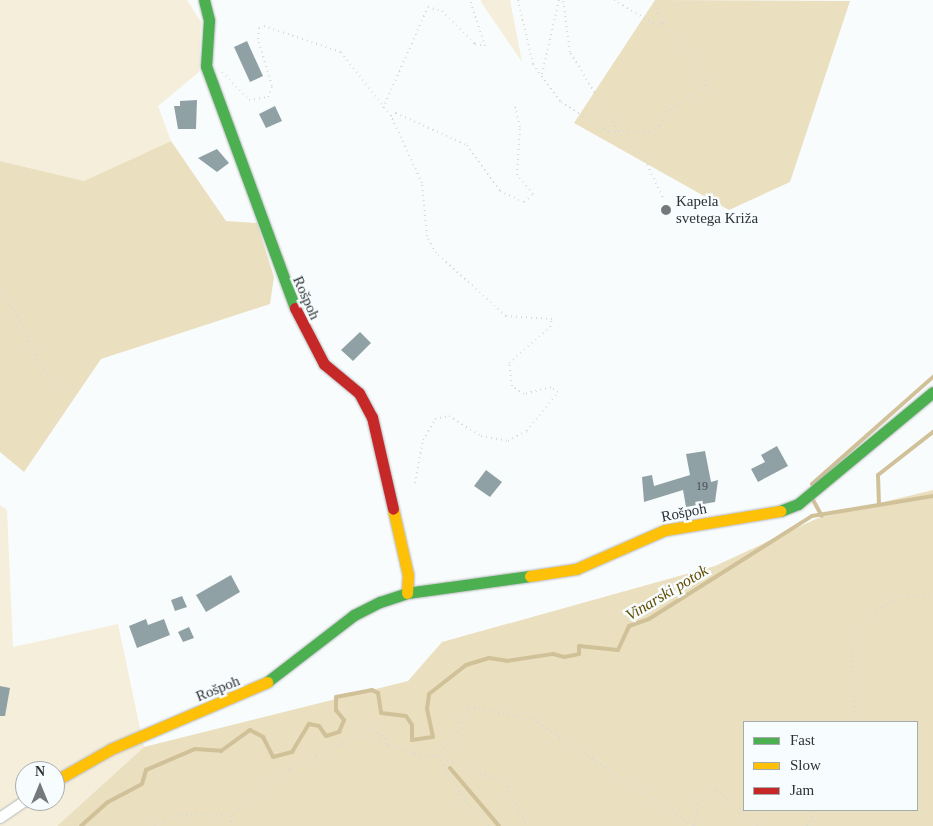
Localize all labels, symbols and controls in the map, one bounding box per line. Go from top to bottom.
place label: Kapela svetega Križa [676,192,758,227]
marker: Kapela svetega Križa [660,204,672,216]
street label: Rošpoh [288,273,324,323]
house number: 19 [696,480,708,494]
street label: Rošpoh [660,500,708,526]
water label: Vinarski potok [622,561,712,625]
street label: Rošpoh [193,672,243,706]
legend [743,721,918,811]
text: Fast [790,732,815,748]
text: Slow [790,757,821,773]
north arrow [15,761,65,811]
text: N [35,764,45,779]
text: Jam [790,782,814,798]

